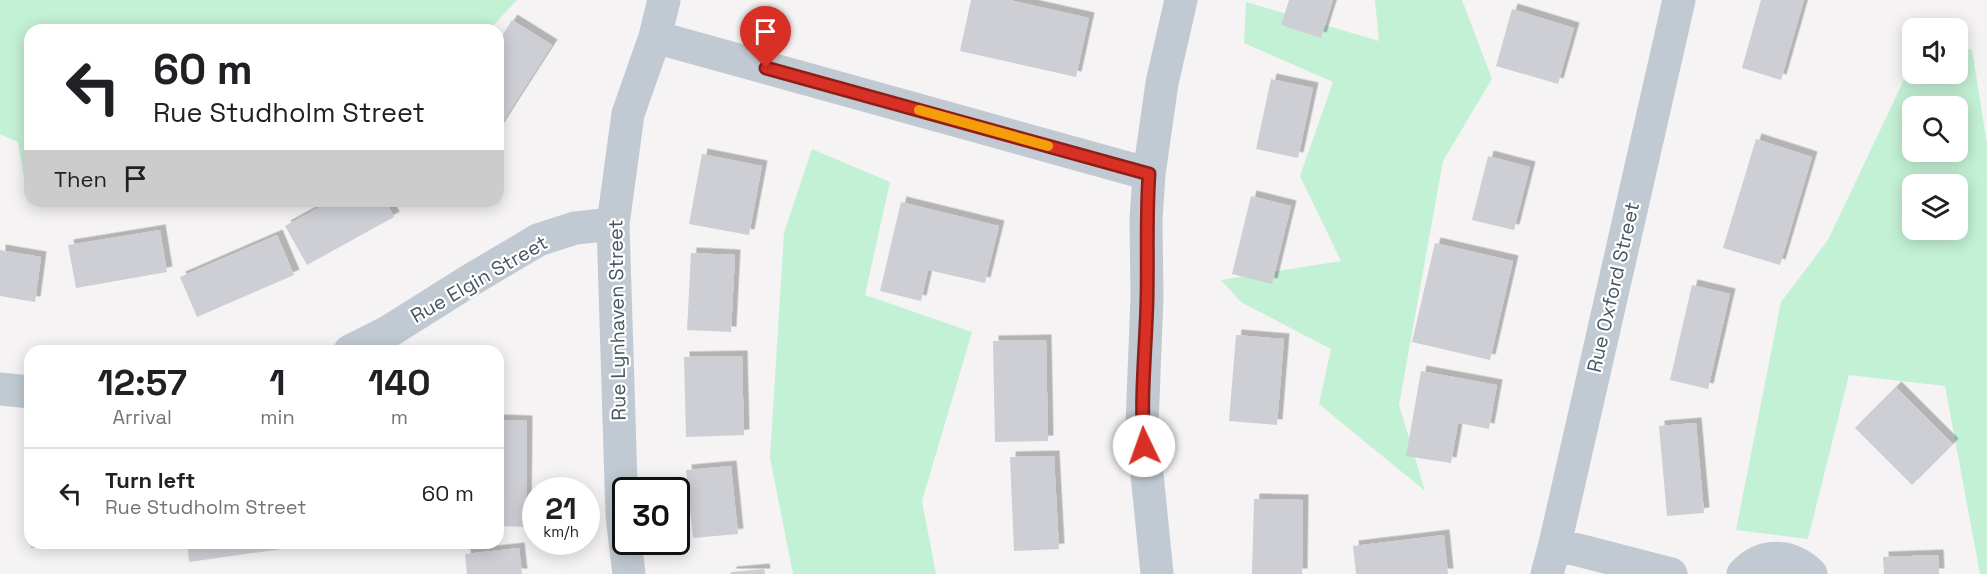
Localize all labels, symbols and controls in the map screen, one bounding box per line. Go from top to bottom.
pin [740,6,791,68]
icon: arrive [749,15,782,48]
map controls [1902,18,1968,240]
button: sound [1902,18,1968,84]
text: 60 m [153,43,253,96]
icon: left [54,48,132,126]
text: Rue Studholm Street [153,95,425,130]
button: search [1902,96,1968,162]
icon: arrive [119,162,152,195]
text: Then [54,165,107,193]
button: layers [1902,174,1968,240]
street label: Rue Oxford Street [1581,199,1645,375]
street label: Rue Lynhaven Street [602,219,632,421]
street label: Rue Elgin Street [406,229,552,329]
text: 12:57 [97,360,187,406]
text: 1 [269,360,286,406]
text: 140 [368,360,431,406]
text: Arrival [112,404,172,430]
text: min [260,404,295,430]
text: m [391,404,408,430]
position arrow [1112,414,1176,478]
text: Turn left [105,466,195,494]
icon: left [54,477,87,510]
speed limit sign: 30 [612,477,690,555]
text: 60 m [422,479,474,507]
text: 21 [545,489,577,528]
text: Rue Studholm Street [105,494,306,520]
text: km/h [543,522,579,541]

